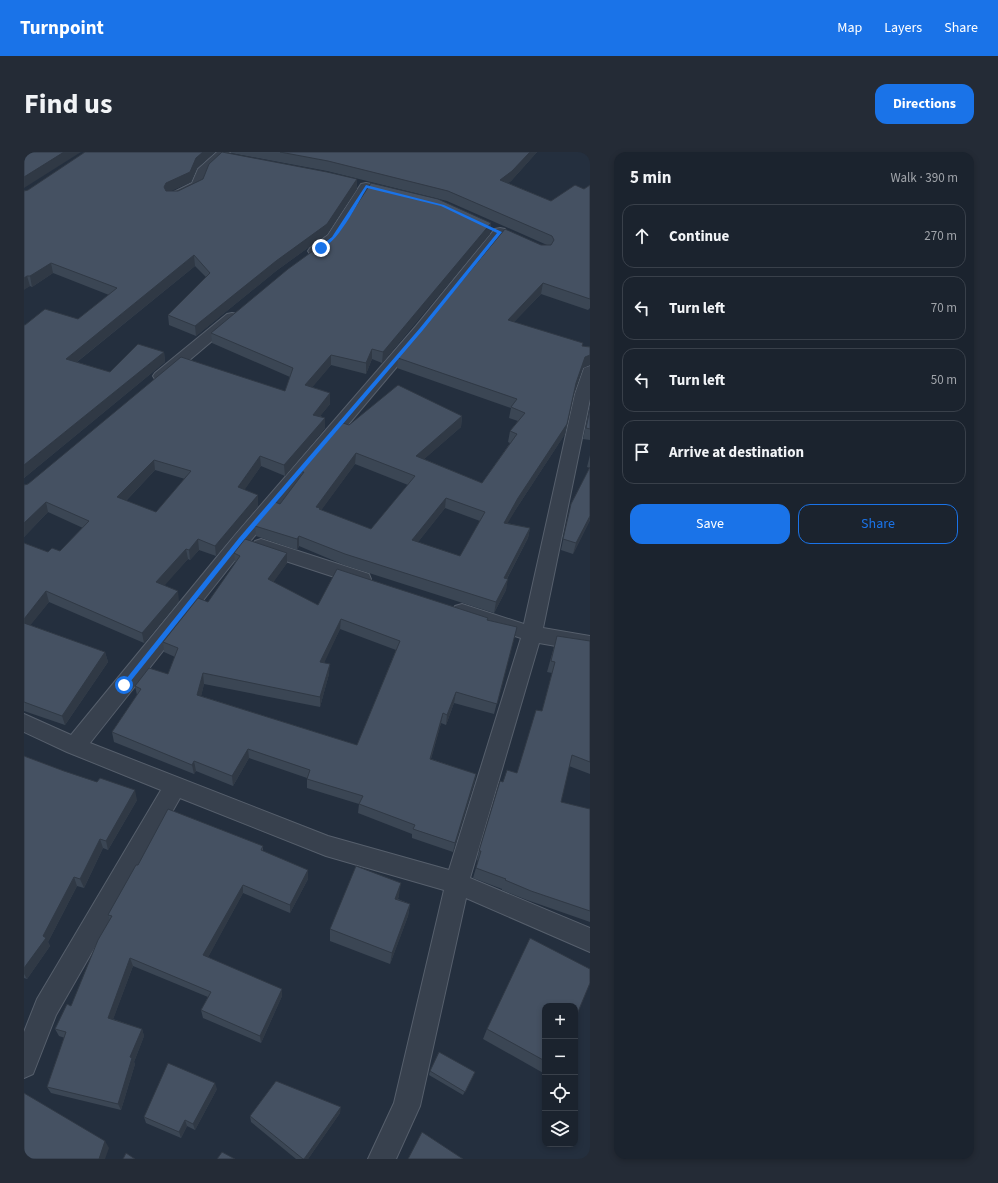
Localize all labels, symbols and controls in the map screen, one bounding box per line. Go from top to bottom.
text: Turnpoint [20,15,104,42]
text: Map [837,18,862,38]
text: Layers [884,18,922,38]
text: Share [944,18,978,38]
text: Find us [24,84,112,124]
button: Directions [875,84,974,124]
text: 5 min [630,166,671,190]
text: Walk · 390 m [890,169,958,187]
icon: ahead [631,225,653,247]
text: Continue [669,226,729,247]
text: 270 m [924,227,957,245]
route end [312,239,330,257]
icon: left [631,297,653,319]
text: Turn left [669,298,725,319]
text: 70 m [931,299,957,317]
icon: left [631,369,653,391]
text: Turn left [669,370,725,391]
text: 50 m [931,371,957,389]
icon: arrive [631,441,653,463]
text: Arrive at destination [669,442,804,463]
button: Save [630,504,790,544]
button: Share [798,504,958,544]
route start [115,676,133,694]
map controls [542,1003,578,1147]
button: + [542,1003,578,1039]
button: − [542,1039,578,1075]
button: locate [542,1075,578,1111]
button: layers [542,1111,578,1147]

